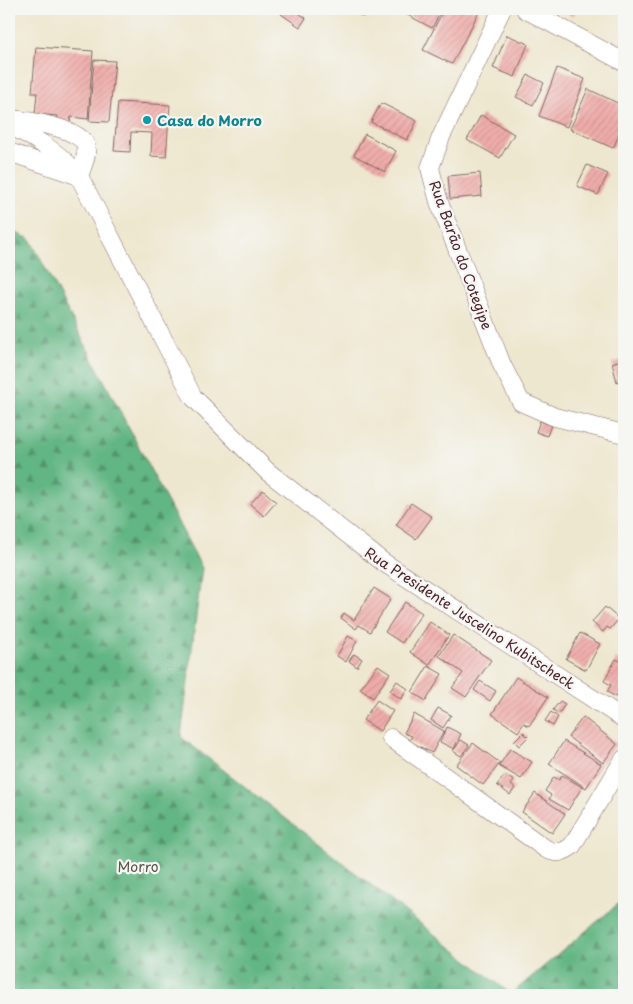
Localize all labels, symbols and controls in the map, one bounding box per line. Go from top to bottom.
place label: Casa do Morro [157,110,262,131]
marker: Casa do Morro [141,114,153,126]
street label: Rua Barão do Cotegipe [424,178,498,332]
street label: Rua Presidente Juscelino Kubitscheck [361,542,580,694]
park label: Morro [117,856,159,877]

